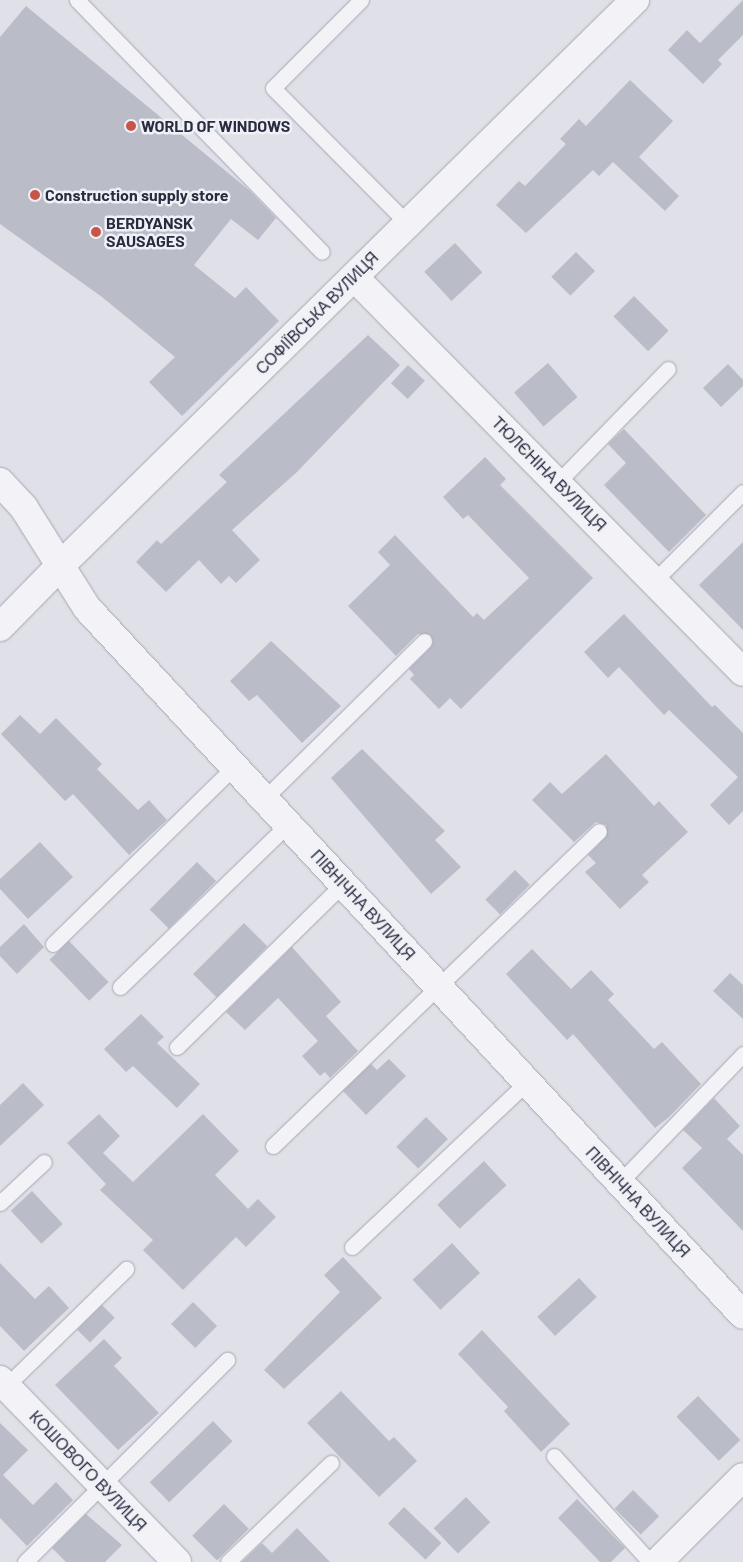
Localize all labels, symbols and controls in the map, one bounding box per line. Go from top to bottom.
place label: WORLD OF WINDOWS [141,116,290,136]
marker: WORLD OF WINDOWS [125,120,137,132]
place label: Construction supply store [45,185,229,205]
marker: Construction supply store [29,189,41,201]
place label: BERDYANSK SAUSAGES [106,213,193,251]
marker: BERDYANSK SAUSAGES [90,226,102,238]
street label: СОФІЇВСЬКА ВУЛИЦЯ [252,248,382,378]
street label: ТЮЛЄНІНА ВУЛИЦЯ [488,413,610,535]
street label: ПІВНІЧНА ВУЛИЦЯ [307,846,419,964]
street label: ПІВНІЧНА ВУЛИЦЯ [582,1143,694,1261]
street label: КОШОВОГО ВУЛИЦЯ [26,1407,150,1535]

